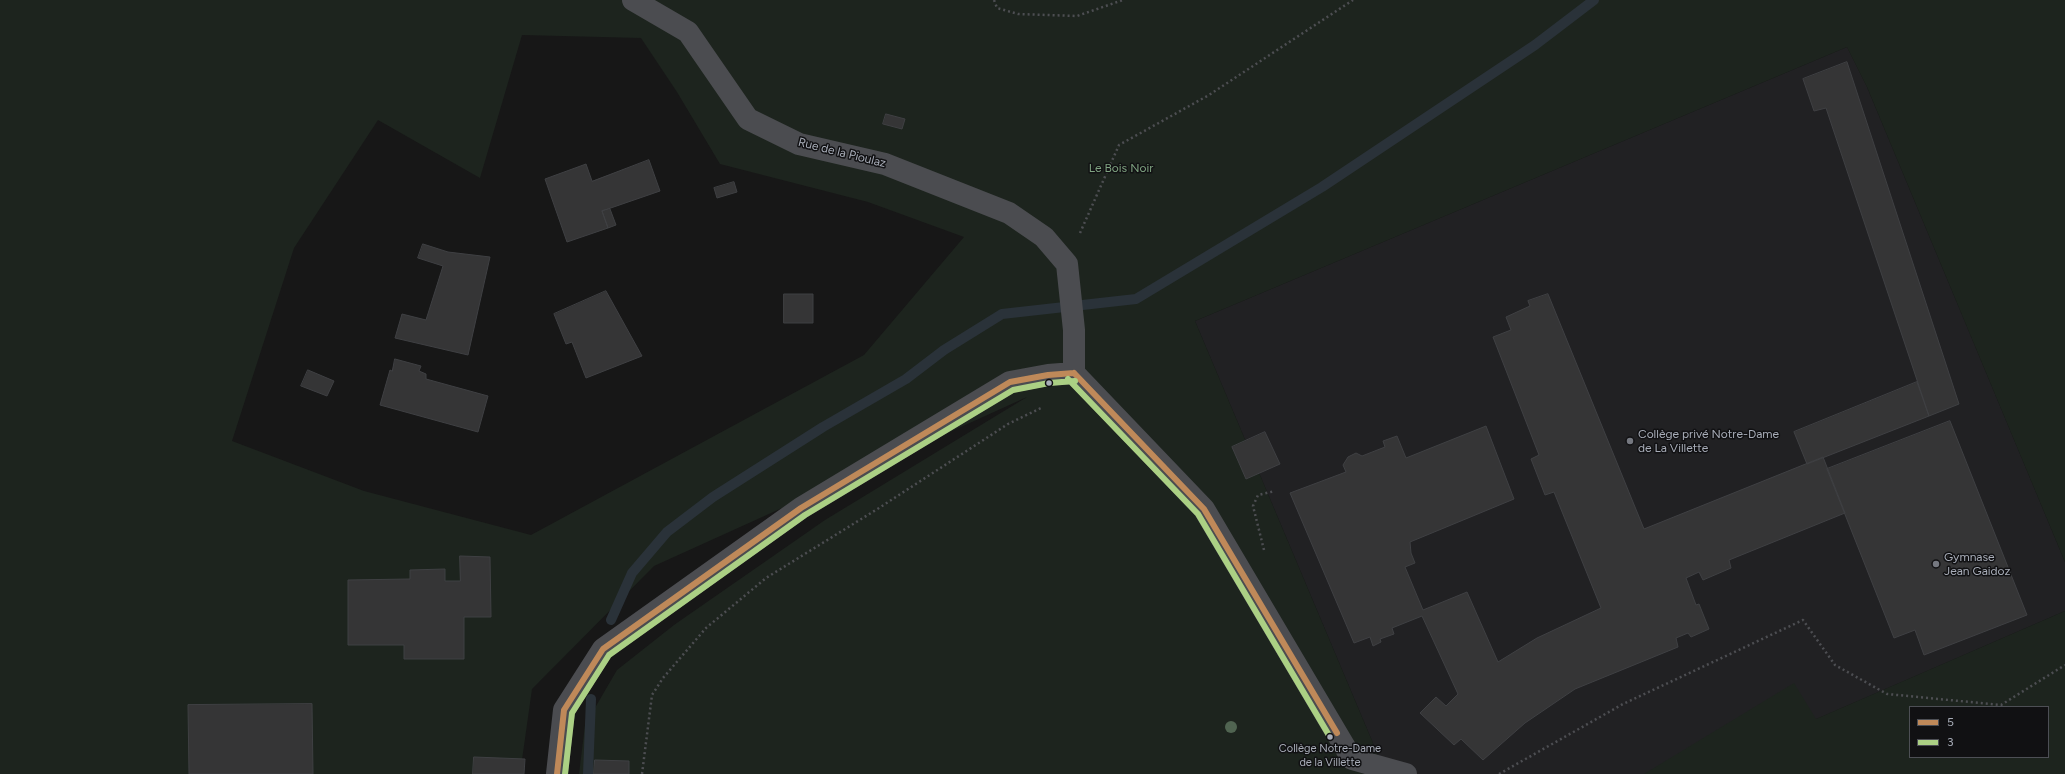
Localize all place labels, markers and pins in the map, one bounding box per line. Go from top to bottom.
unlabelled marker [1044,378,1054,388]
place label: Collège privé Notre-Dame de La Villette [1638,427,1779,455]
marker: Collège privé Notre-Dame de La Villette [1625,436,1635,446]
place label: Gymnase Jean Gaidoz [1944,550,2010,578]
marker: Gymnase Jean Gaidoz [1931,559,1941,569]
marker: Collège Notre-Dame de la Villette [1325,732,1335,742]
place label: Collège Notre-Dame de la Villette [1279,742,1381,768]

